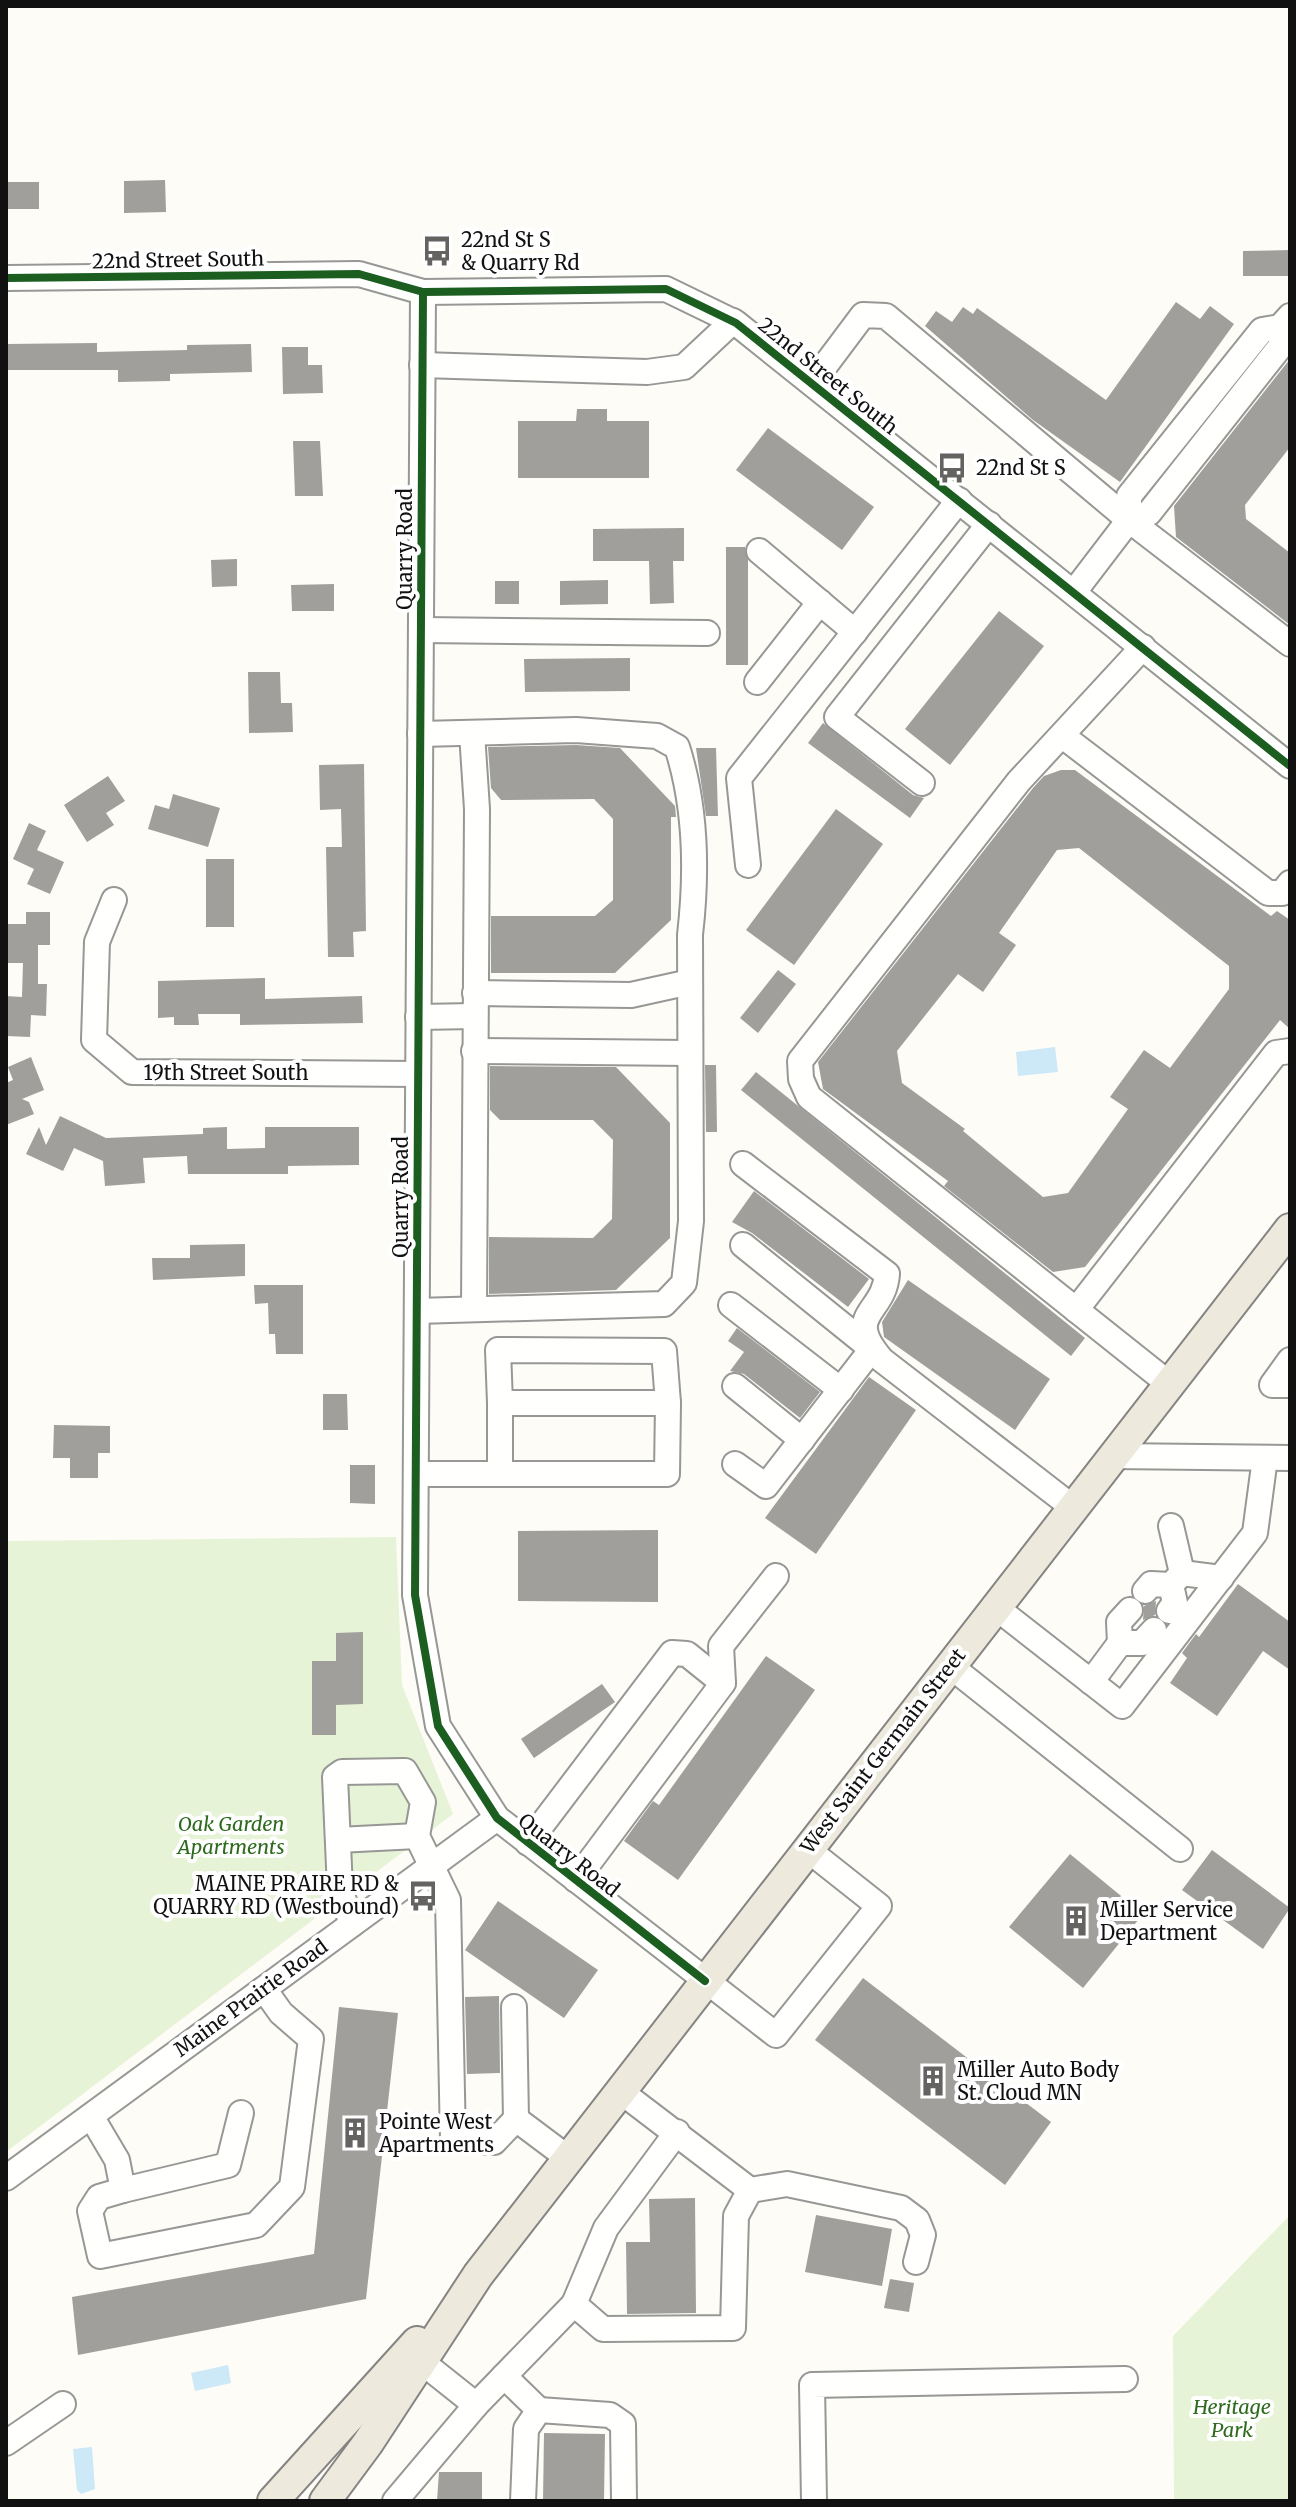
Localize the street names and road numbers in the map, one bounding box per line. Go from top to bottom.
street label: 22nd Street South [92,245,264,274]
street label: 22nd Street South [753,312,903,440]
street label: Quarry Road [392,488,417,610]
street label: 19th Street South [144,1060,308,1085]
street label: Quarry Road [388,1136,413,1258]
street label: West Saint Germain Street [794,1643,971,1859]
street label: Quarry Road [514,1807,625,1902]
street label: Maine Prairie Road [169,1934,332,2062]

